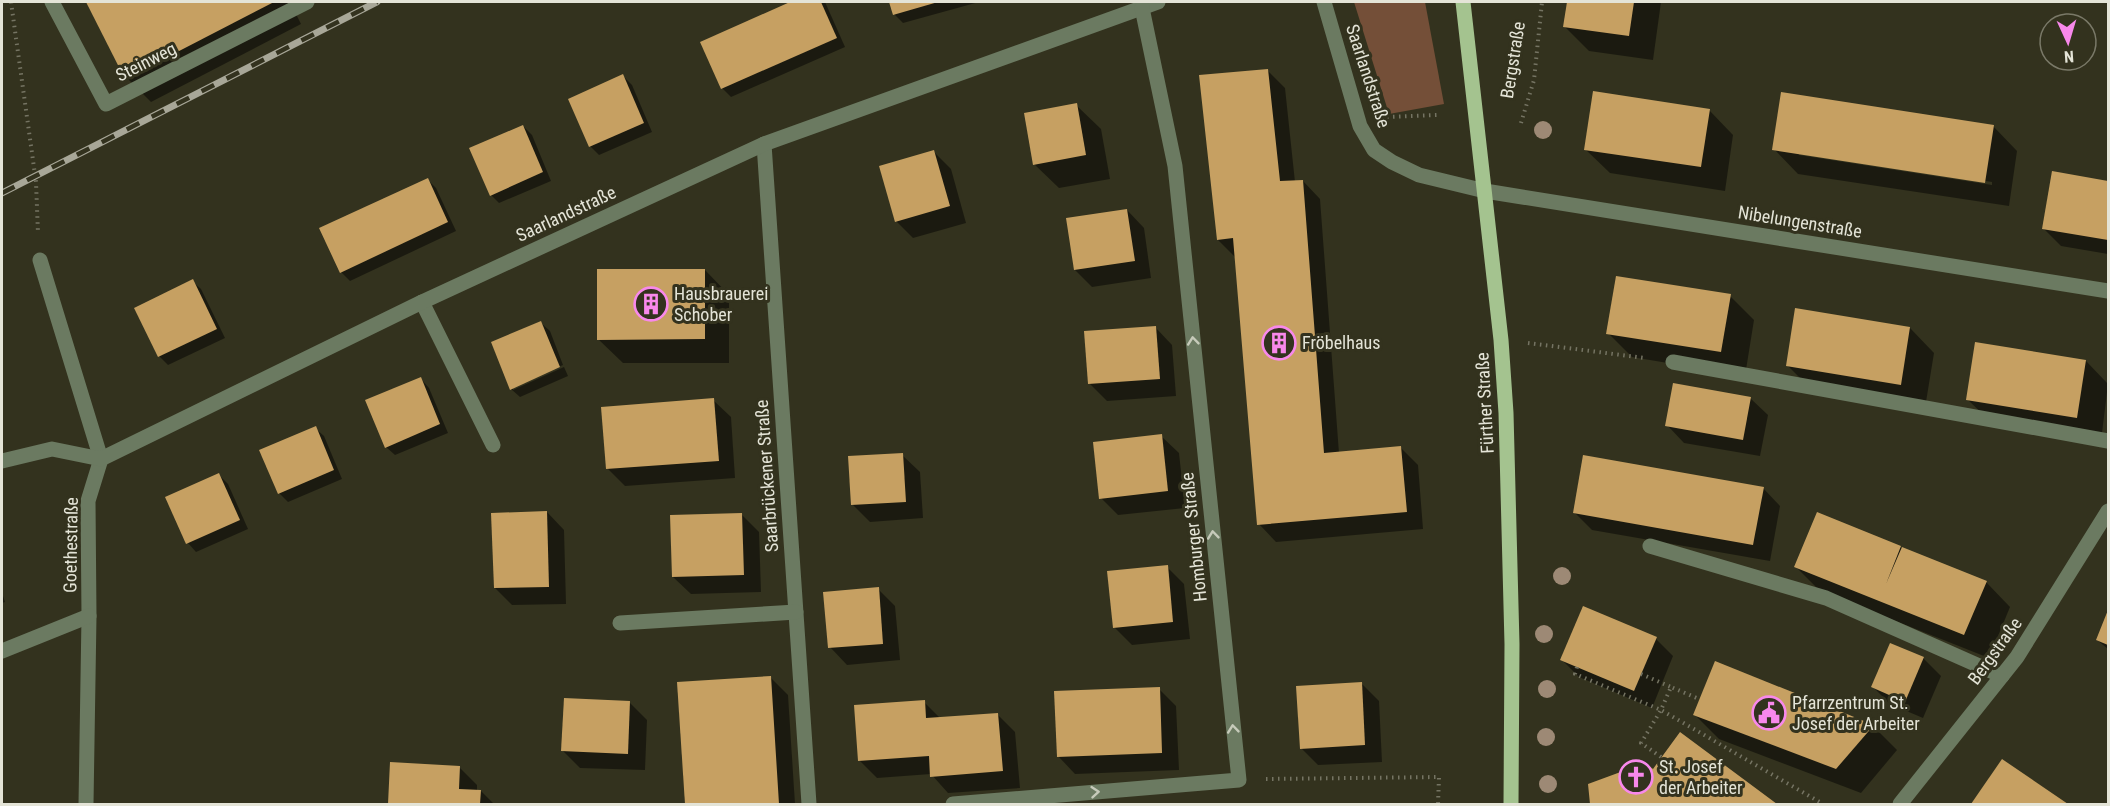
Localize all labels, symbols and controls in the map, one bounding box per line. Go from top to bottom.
north arrow [2038,12,2098,72]
street label: Bergstraße [1496,20,1529,100]
street label: Saarlandstraße [1342,21,1395,130]
street label: Steinweg [112,37,179,86]
text: N [2063,47,2075,66]
street label: Saarlandstraße [513,181,619,246]
street label: Nibelungenstraße [1737,201,1864,242]
place label: Hausbrauerei Schober [674,283,768,325]
building icon: Hausbrauerei Schober [633,286,669,322]
building icon: Fröbelhaus [1261,325,1297,361]
place label: Fröbelhaus [1302,332,1380,353]
one-way arrow [1187,337,1200,346]
street label: Fürther Straße [1471,352,1498,454]
street label: Saarbrückener Straße [751,399,782,553]
street label: Homburger Straße [1176,471,1211,603]
street label: Goethestraße [59,497,82,593]
one-way arrow [1207,531,1220,540]
street label: Bergstraße [1963,613,2026,688]
place label: Pfarrzentrum St. Josef der Arbeiter [1792,692,1920,734]
public building icon: Pfarrzentrum St. Josef der Arbeiter [1751,695,1787,731]
one-way arrow [1227,725,1240,734]
place label: St. Josef der Arbeiter [1659,756,1743,798]
church icon: St. Josef der Arbeiter [1618,759,1654,795]
one-way arrow [1090,786,1099,799]

